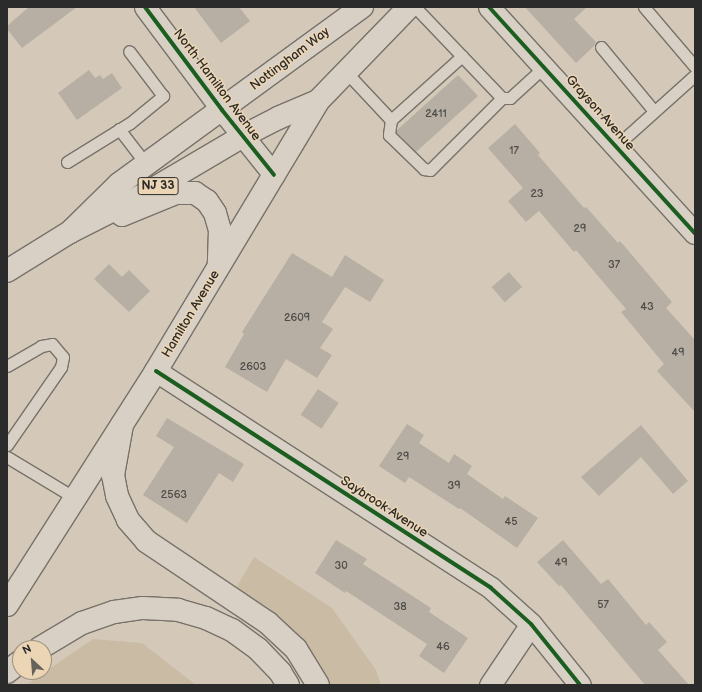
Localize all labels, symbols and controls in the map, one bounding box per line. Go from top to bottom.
street label: Nottingham Way [247,24,333,94]
street label: North Hamilton Avenue [170,26,264,144]
street label: Grayson Avenue [562,72,638,154]
house number: 2411 [425,107,447,121]
house number: 17 [509,144,519,158]
road number: NJ 33 [137,176,179,196]
house number: 23 [530,187,544,201]
house number: 29 [574,222,586,236]
house number: 37 [608,258,620,272]
street label: Hamilton Avenue [159,268,223,360]
house number: 43 [640,300,654,314]
house number: 2609 [284,311,310,325]
house number: 49 [671,346,685,360]
house number: 2603 [240,360,266,374]
house number: 29 [397,450,409,464]
street label: Saybrook Avenue [337,473,431,541]
house number: 39 [447,479,461,493]
house number: 2563 [161,488,187,502]
house number: 45 [504,515,518,529]
house number: 49 [554,556,568,570]
house number: 30 [334,559,348,573]
house number: 57 [597,598,609,612]
house number: 38 [393,600,407,614]
north arrow [12,640,52,680]
house number: 46 [436,640,450,654]
text: N [20,642,34,657]

